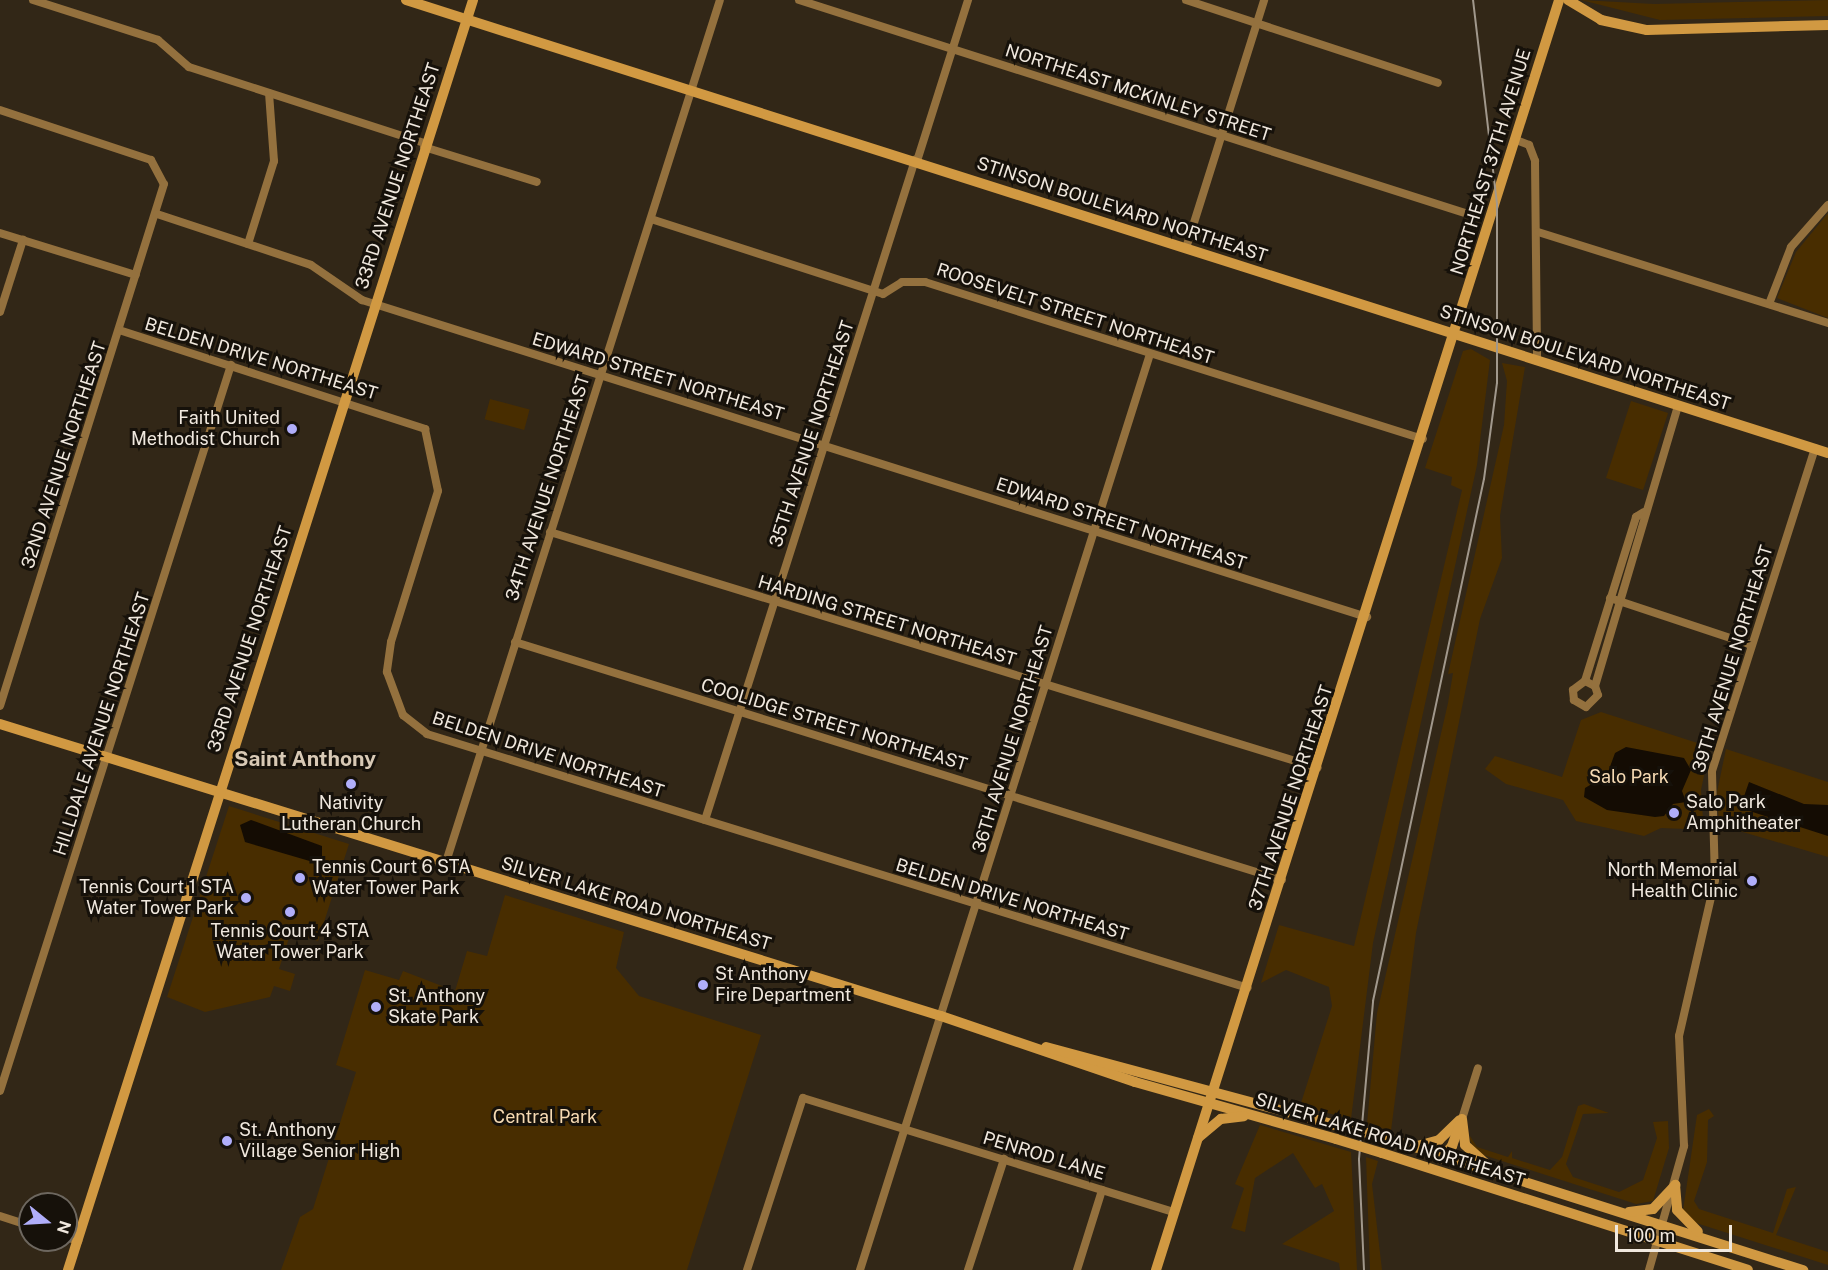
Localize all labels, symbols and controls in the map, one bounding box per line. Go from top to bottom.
street label: NORTHEAST MCKINLEY STREET [1002,40,1274,146]
street label: NORTHEAST 37TH AVENUE [1446,46,1536,278]
street label: 33RD AVENUE NORTHEAST [351,60,445,292]
street label: STINSON BOULEVARD NORTHEAST [974,153,1270,267]
street label: ROOSEVELT STREET NORTHEAST [934,259,1216,369]
street label: STINSON BOULEVARD NORTHEAST [1437,301,1733,415]
street label: BELDEN DRIVE NORTHEAST [142,313,380,405]
street label: 35TH AVENUE NORTHEAST [765,318,859,550]
street label: EDWARD STREET NORTHEAST [530,328,786,426]
street label: 32ND AVENUE NORTHEAST [17,339,111,571]
street label: 34TH AVENUE NORTHEAST [501,372,595,604]
place label: Faith United Methodist Church [131,408,280,450]
marker: Faith United Methodist Church [285,422,299,436]
street label: EDWARD STREET NORTHEAST [993,473,1249,575]
street label: 33RD AVENUE NORTHEAST [203,523,297,755]
street label: 39TH AVENUE NORTHEAST [1688,543,1778,775]
street label: HARDING STREET NORTHEAST [755,571,1019,671]
street label: HILLDALE AVENUE NORTHEAST [49,590,155,858]
street label: 36TH AVENUE NORTHEAST [968,623,1058,855]
street label: COOLIDGE STREET NORTHEAST [698,674,970,776]
street label: 37TH AVENUE NORTHEAST [1244,683,1338,913]
street label: BELDEN DRIVE NORTHEAST [429,707,667,803]
district label: Saint Anthony [234,746,376,772]
park label: Salo Park [1589,766,1669,788]
marker: Nativity Lutheran Church [344,777,358,791]
place label: Salo Park Amphitheater [1686,792,1801,834]
place label: Nativity Lutheran Church [281,793,421,836]
marker: Salo Park Amphitheater [1667,806,1681,820]
street label: SILVER LAKE ROAD NORTHEAST [498,853,774,955]
street label: BELDEN DRIVE NORTHEAST [893,854,1131,946]
place label: Tennis Court 6 STA Water Tower Park [312,857,471,900]
place label: North Memorial Health Clinic [1607,860,1738,902]
marker: Tennis Court 6 STA Water Tower Park [293,871,307,885]
marker: North Memorial Health Clinic [1743,872,1761,890]
place label: Tennis Court 1 STA Water Tower Park [79,877,234,920]
marker: Tennis Court 1 STA Water Tower Park [239,891,253,905]
marker: Tennis Court 4 STA Water Tower Park [283,905,297,919]
place label: Tennis Court 4 STA Water Tower Park [211,921,369,964]
place label: St Anthony Fire Department [715,964,852,1006]
marker: St Anthony Fire Department [696,978,710,992]
place label: St. Anthony Skate Park [388,986,485,1028]
marker: St. Anthony Skate Park [369,1000,383,1014]
street label: SILVER LAKE ROAD NORTHEAST [1252,1089,1528,1191]
park label: Central Park [493,1106,597,1128]
place label: St. Anthony Village Senior High [239,1120,400,1162]
street label: PENROD LANE [980,1127,1108,1185]
marker: St. Anthony Village Senior High [220,1134,234,1148]
north arrow [18,1192,78,1252]
scale bar [1618,1213,1735,1251]
text: N [53,1218,75,1236]
text: 100 m [1626,1225,1675,1246]

